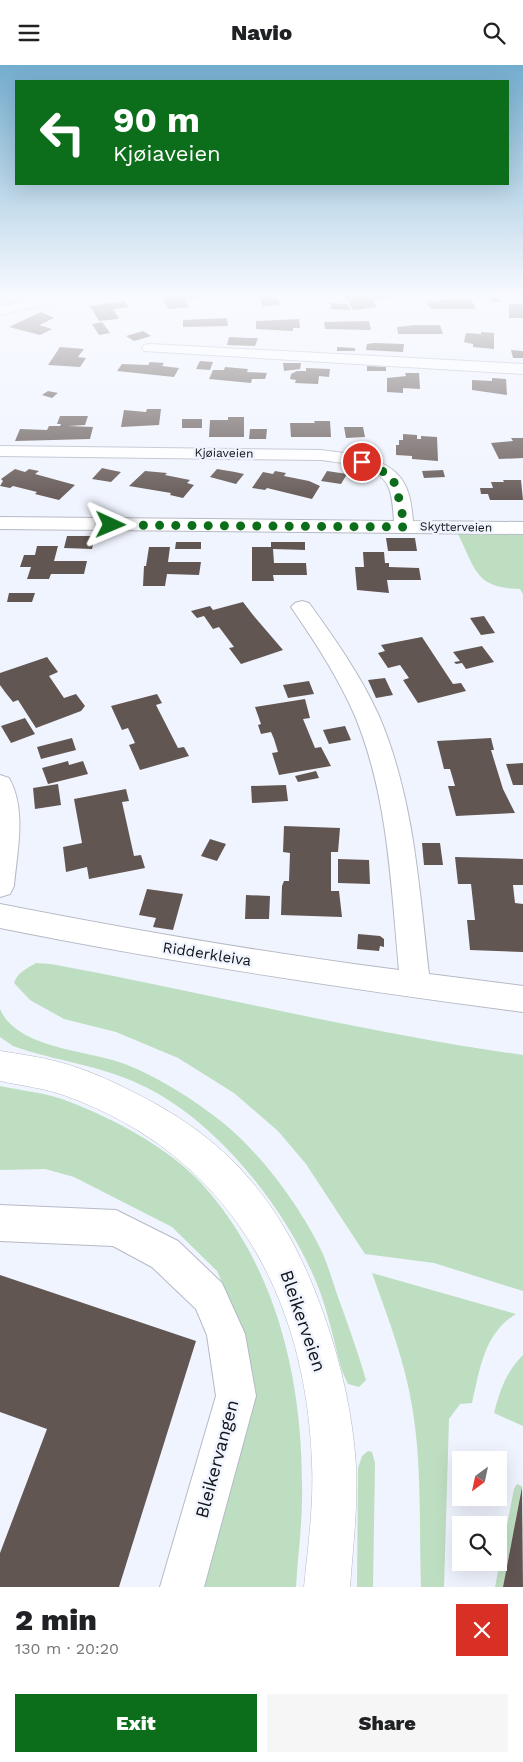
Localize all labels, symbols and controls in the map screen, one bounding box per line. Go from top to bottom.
icon: menu [15,19,43,47]
icon: search [480,19,508,47]
text: Navio [231,20,292,45]
text: 90 m [113,99,200,141]
icon: left [30,100,95,165]
text: Kjøiaveien [113,141,221,166]
pin [341,441,383,483]
street label: Kjøiaveien [194,445,254,461]
icon: arrive [348,448,376,476]
position arrow [84,498,136,550]
street label: Skytterveien [420,519,492,535]
street label: Ridderkleiva [161,938,253,970]
street label: Bleikerveien [276,1267,331,1374]
street label: Bleikervangen [191,1397,242,1520]
north arrow [452,1451,508,1506]
map controls [452,1451,507,1571]
button: search [452,1516,507,1571]
text: 2 min [15,1602,97,1637]
button: close [456,1604,508,1656]
text: 130 m · 20:20 [15,1639,119,1658]
button: Exit [15,1694,257,1752]
button: Share [267,1694,508,1752]

